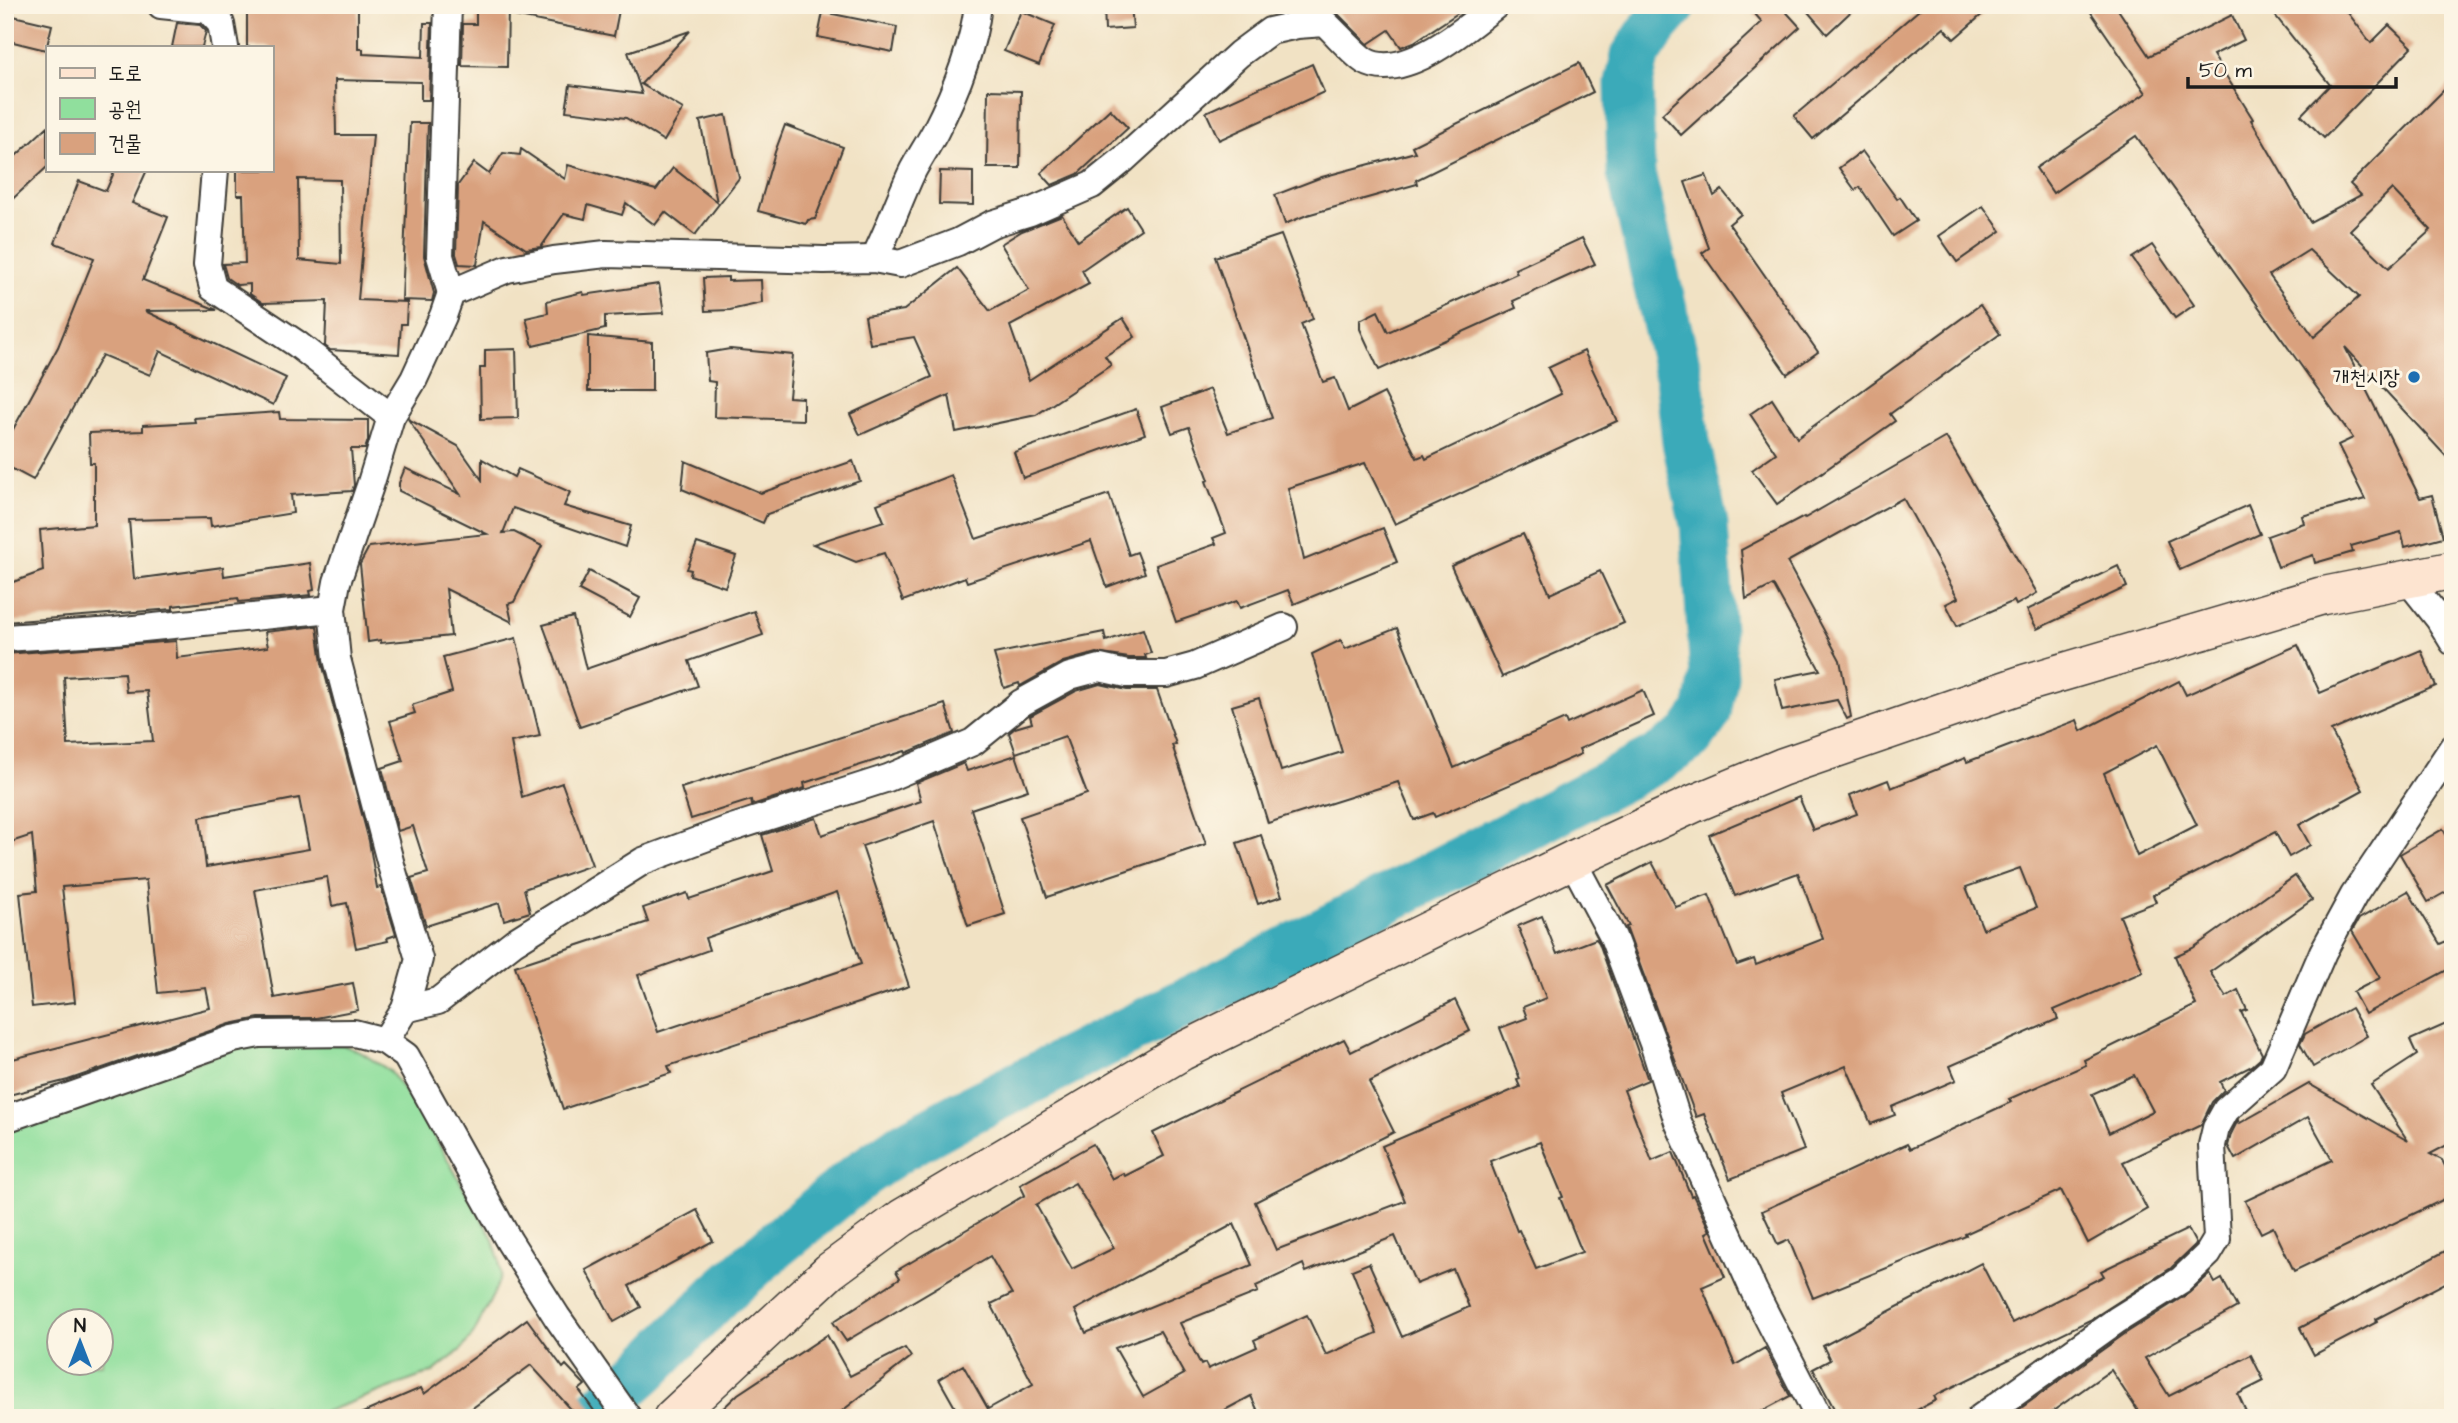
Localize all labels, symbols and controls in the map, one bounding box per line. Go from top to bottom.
legend [46,46,273,172]
scale bar [2188,46,2397,90]
text: 50 m [2199,56,2253,85]
text: 도로 [108,59,142,88]
text: 공원 [108,95,142,124]
text: 건물 [108,129,142,158]
place label: 개천시장 [2332,363,2400,392]
marker: 개천시장 [2406,369,2422,385]
north arrow [46,1308,116,1378]
text: N [74,1313,86,1340]

